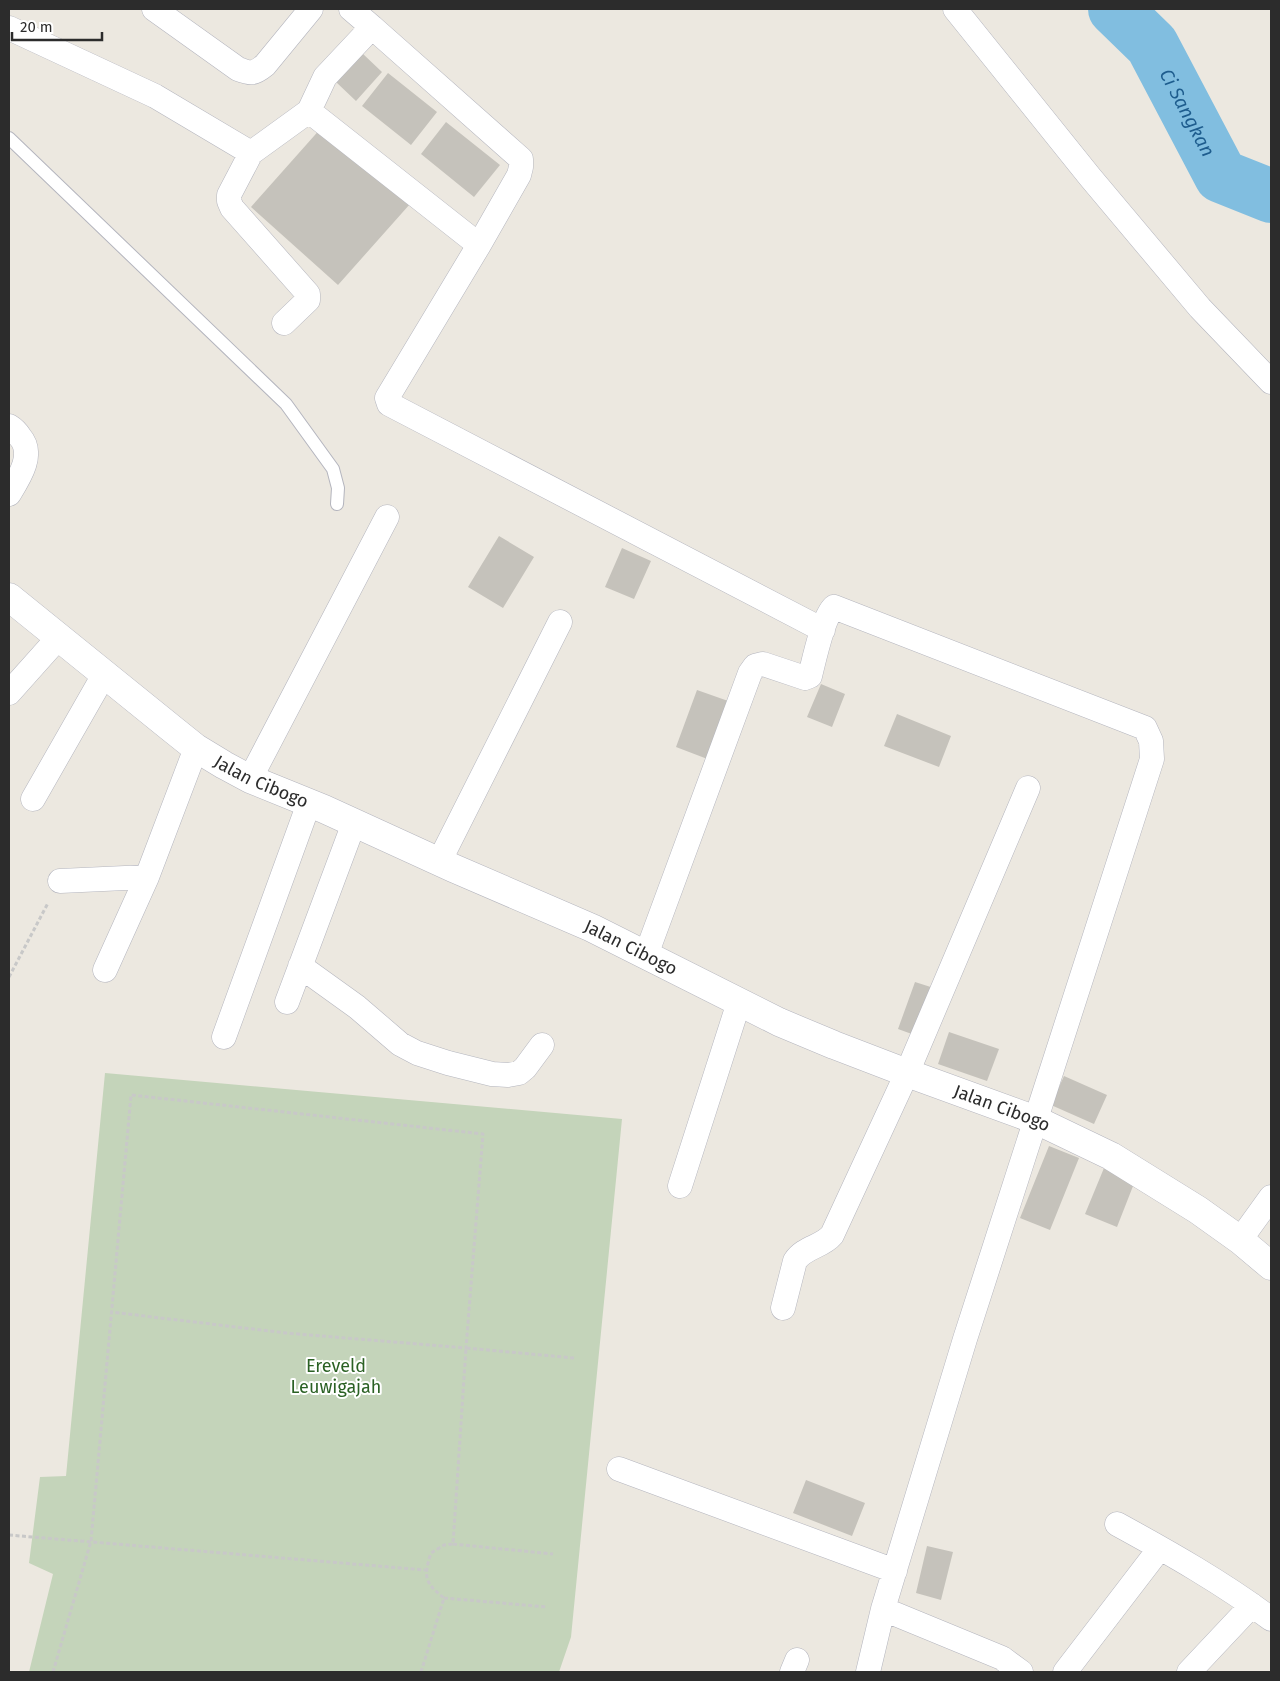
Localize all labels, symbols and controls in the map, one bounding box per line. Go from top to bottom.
scale bar [12,10,102,42]
text: 20 m [20,18,53,36]
water label: Ci Sangkan [1155,65,1220,160]
street label: Jalan Cibogo [210,750,312,813]
street label: Jalan Cibogo [581,915,681,980]
street label: Jalan Cibogo [951,1080,1054,1136]
park label: Ereveld Leuwigajah [291,1355,381,1398]

